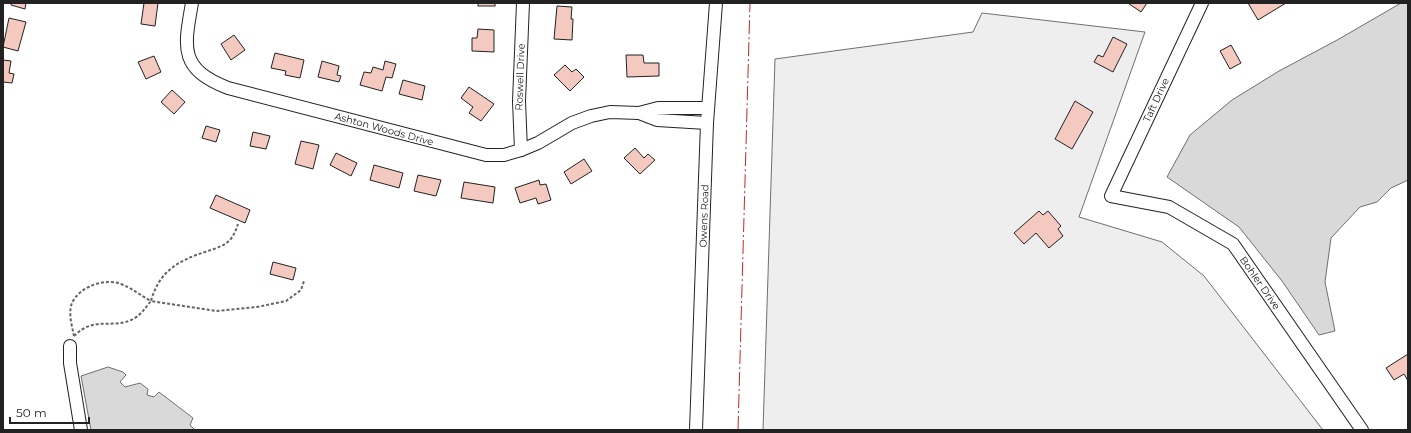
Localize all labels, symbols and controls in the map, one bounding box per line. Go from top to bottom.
street label: Roswell Drive [512,43,528,111]
street label: Taft Drive [1140,76,1172,124]
street label: Ashton Woods Drive [333,110,435,148]
street label: Owens Road [696,184,712,248]
street label: Bohler Drive [1237,254,1283,312]
scale bar [10,399,89,425]
text: 50 m [16,405,47,420]

